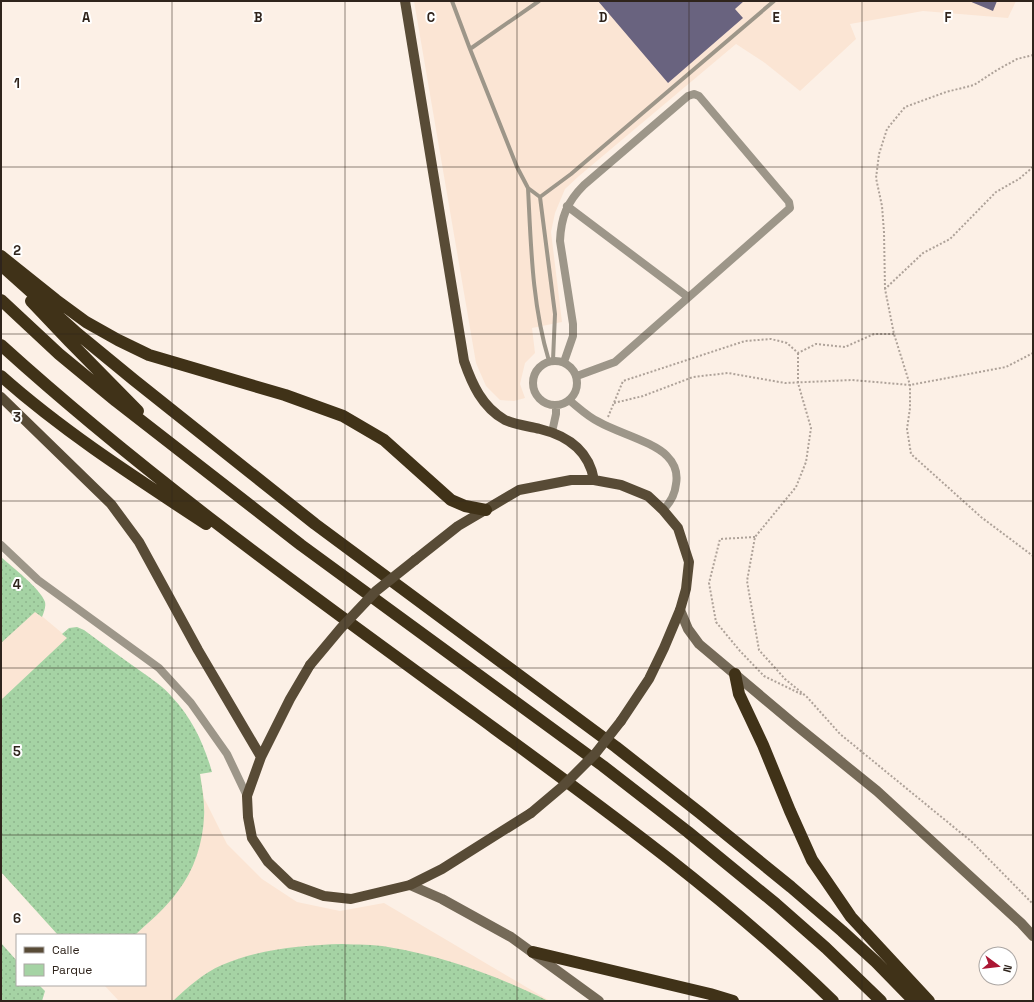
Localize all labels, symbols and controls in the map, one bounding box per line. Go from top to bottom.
text: A [82,9,91,26]
text: B [254,9,263,26]
text: C [427,9,435,26]
text: D [599,9,608,26]
text: E [772,9,780,26]
text: F [945,9,952,26]
text: 1 [14,75,20,92]
text: 2 [13,242,21,259]
text: 3 [13,409,21,426]
text: 4 [13,576,21,593]
text: 5 [13,743,21,760]
text: 6 [13,910,21,927]
legend [16,934,146,986]
text: Calle [52,942,80,958]
north arrow [978,946,1018,986]
text: Parque [52,962,92,978]
text: N [1000,963,1015,974]

